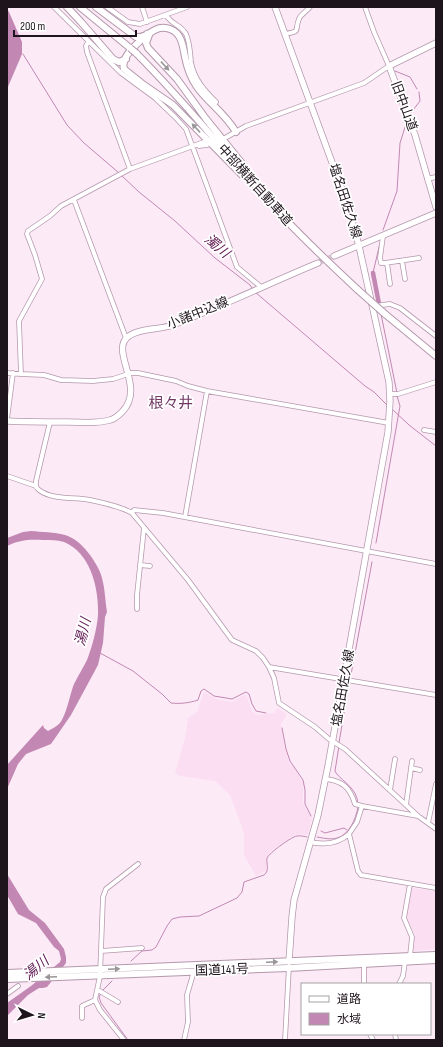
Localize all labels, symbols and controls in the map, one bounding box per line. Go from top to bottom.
scale bar [14,12,136,38]
text: 200 m [20,19,46,34]
one-way arrow [160,61,170,71]
street label: 旧中山道 [388,79,420,133]
one-way arrow [191,123,201,133]
street label: 中部横断自動車道 [214,141,296,229]
street label: 塩名田佐久線 [325,161,365,241]
water label: 濁川 [201,230,235,263]
street label: 小諸中込線 [165,293,231,333]
district label: 根々井 [148,394,194,413]
water label: 湯川 [71,614,95,648]
street label: 塩名田佐久線 [328,648,358,728]
water label: 湯川 [20,951,54,984]
one-way arrow [266,959,279,965]
street label: 国道141号 [195,961,249,979]
one-way arrow [108,966,121,972]
one-way arrow [45,974,57,981]
legend [301,983,431,1035]
text: 道路 [337,992,361,1007]
north arrow [12,995,52,1035]
text: N [35,1012,48,1019]
text: 水域 [337,1012,361,1027]

